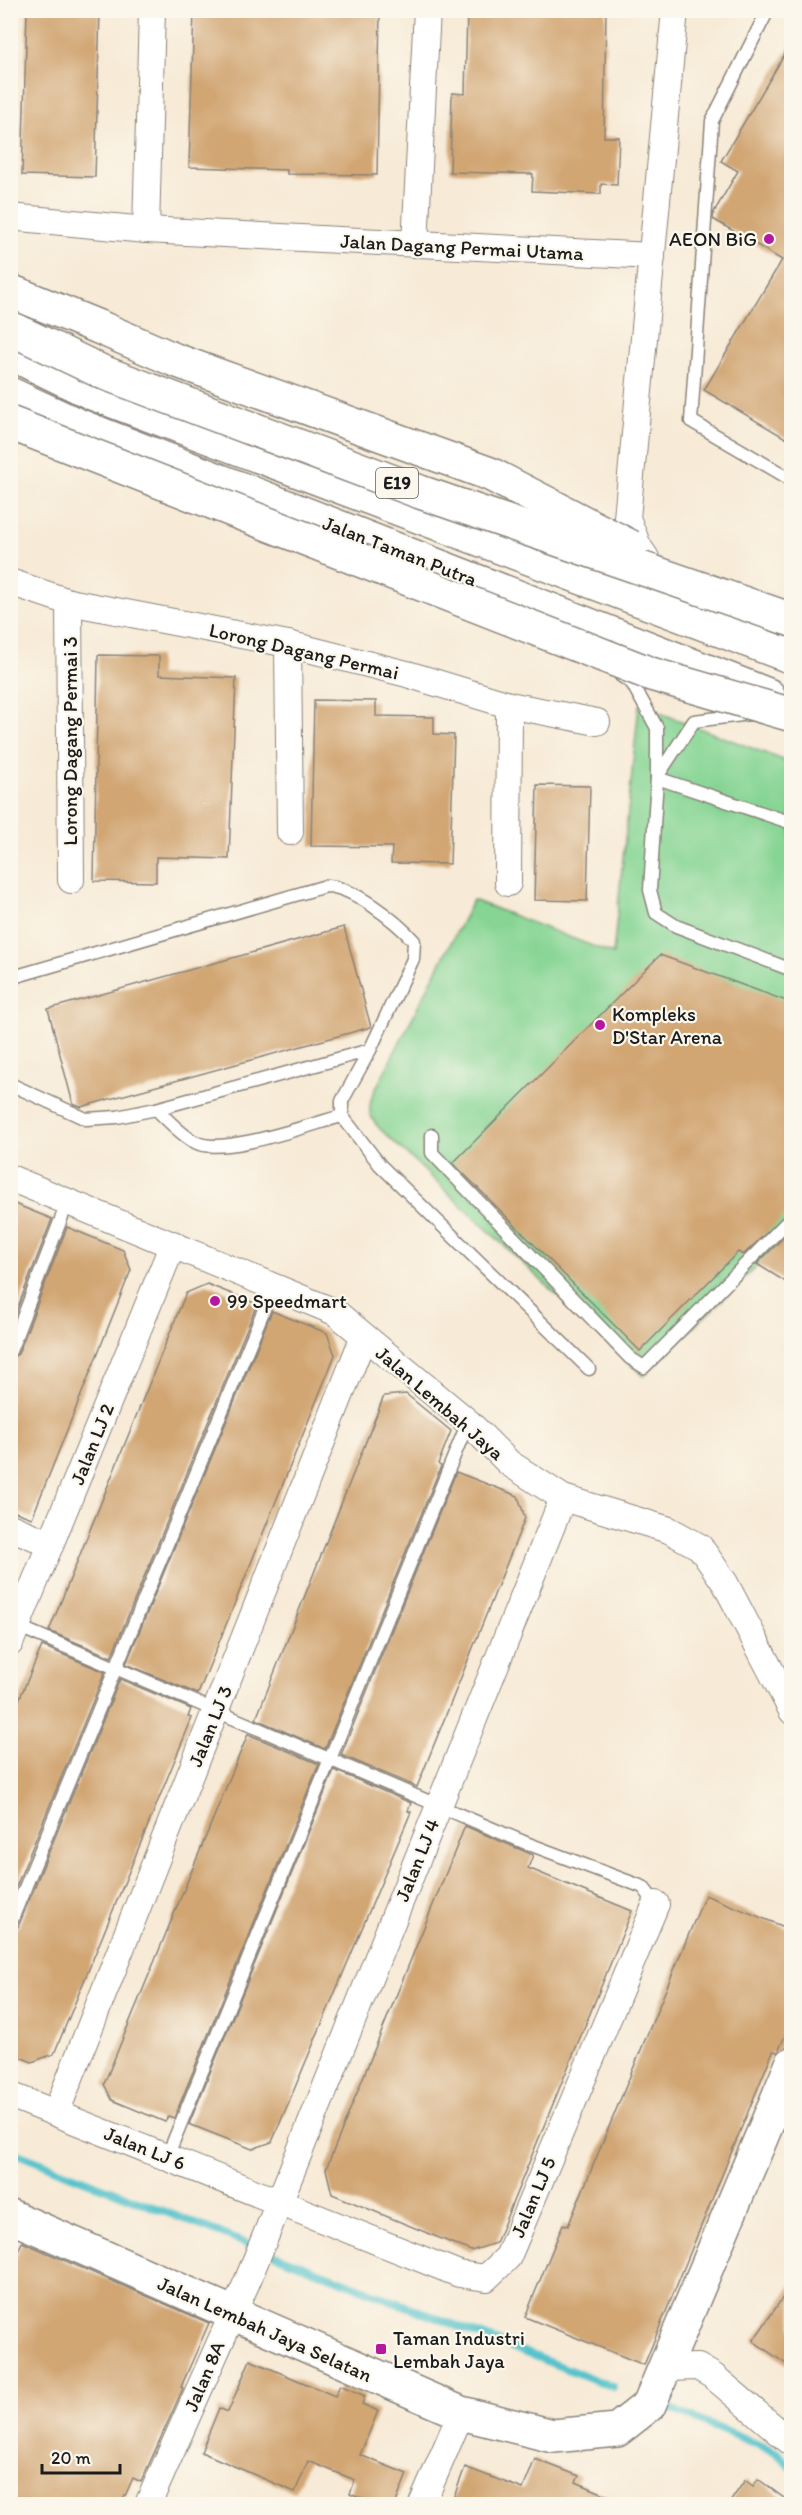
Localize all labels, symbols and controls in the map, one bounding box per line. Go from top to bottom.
place label: AEON BiG [669,227,757,251]
street label: Jalan Dagang Permai Utama [340,229,585,265]
marker: AEON BiG [762,232,776,246]
road number: E19 [376,468,418,498]
street label: Jalan Taman Putra [319,511,481,592]
street label: Lorong Dagang Permai [207,617,401,685]
street label: Lorong Dagang Permai 3 [58,636,82,846]
place label: Kompleks D'Star Arena [612,1002,723,1049]
marker: Kompleks D'Star Arena [593,1018,607,1032]
place label: 99 Speedmart [227,1289,347,1313]
marker: 99 Speedmart [208,1294,222,1308]
street label: Jalan Lembah Jaya [371,1341,509,1466]
street label: Jalan LJ 2 [65,1399,119,1488]
street label: Jalan LJ 3 [183,1682,237,1770]
street label: Jalan LJ 4 [390,1815,444,1905]
street label: Jalan LJ 6 [101,2121,189,2175]
street label: Jalan LJ 5 [505,2153,561,2241]
street label: Jalan Lembah Jaya Selatan [154,2271,376,2387]
place label: Taman Industri Lembah Jaya [393,2326,525,2373]
street label: Jalan 8A [178,2337,230,2415]
marker: Taman Industri Lembah Jaya [374,2342,388,2356]
scale bar [42,2437,120,2475]
text: 20 m [51,2447,91,2469]

